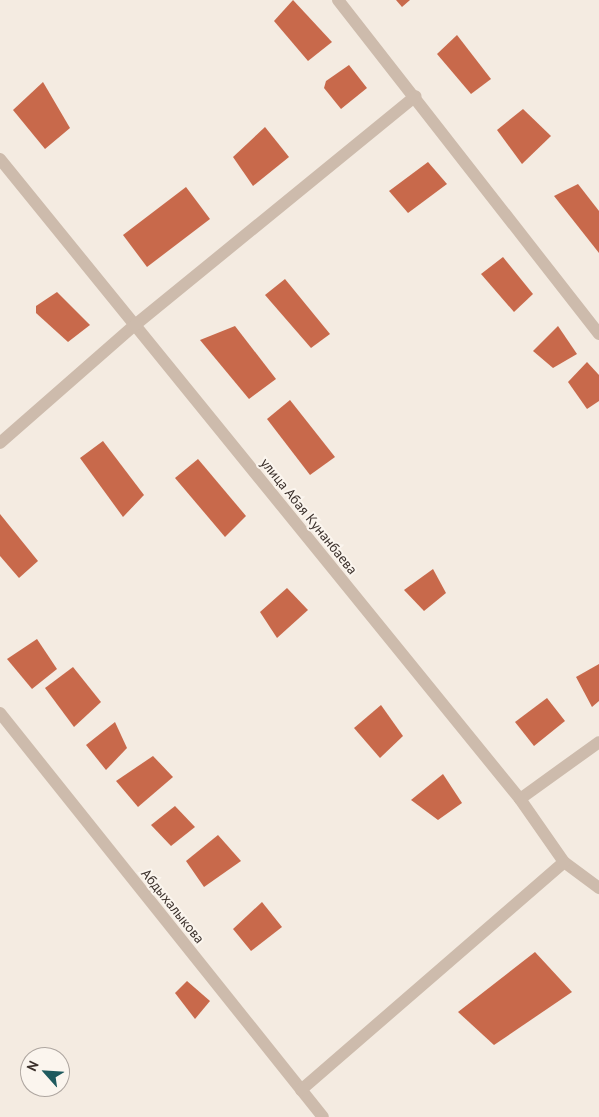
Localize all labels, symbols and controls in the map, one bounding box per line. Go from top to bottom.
street label: улица Абая Кунанбаева [257,454,361,578]
street label: Абдыхалыкова [138,865,208,947]
north arrow [20,1047,70,1097]
text: N [22,1058,43,1074]

